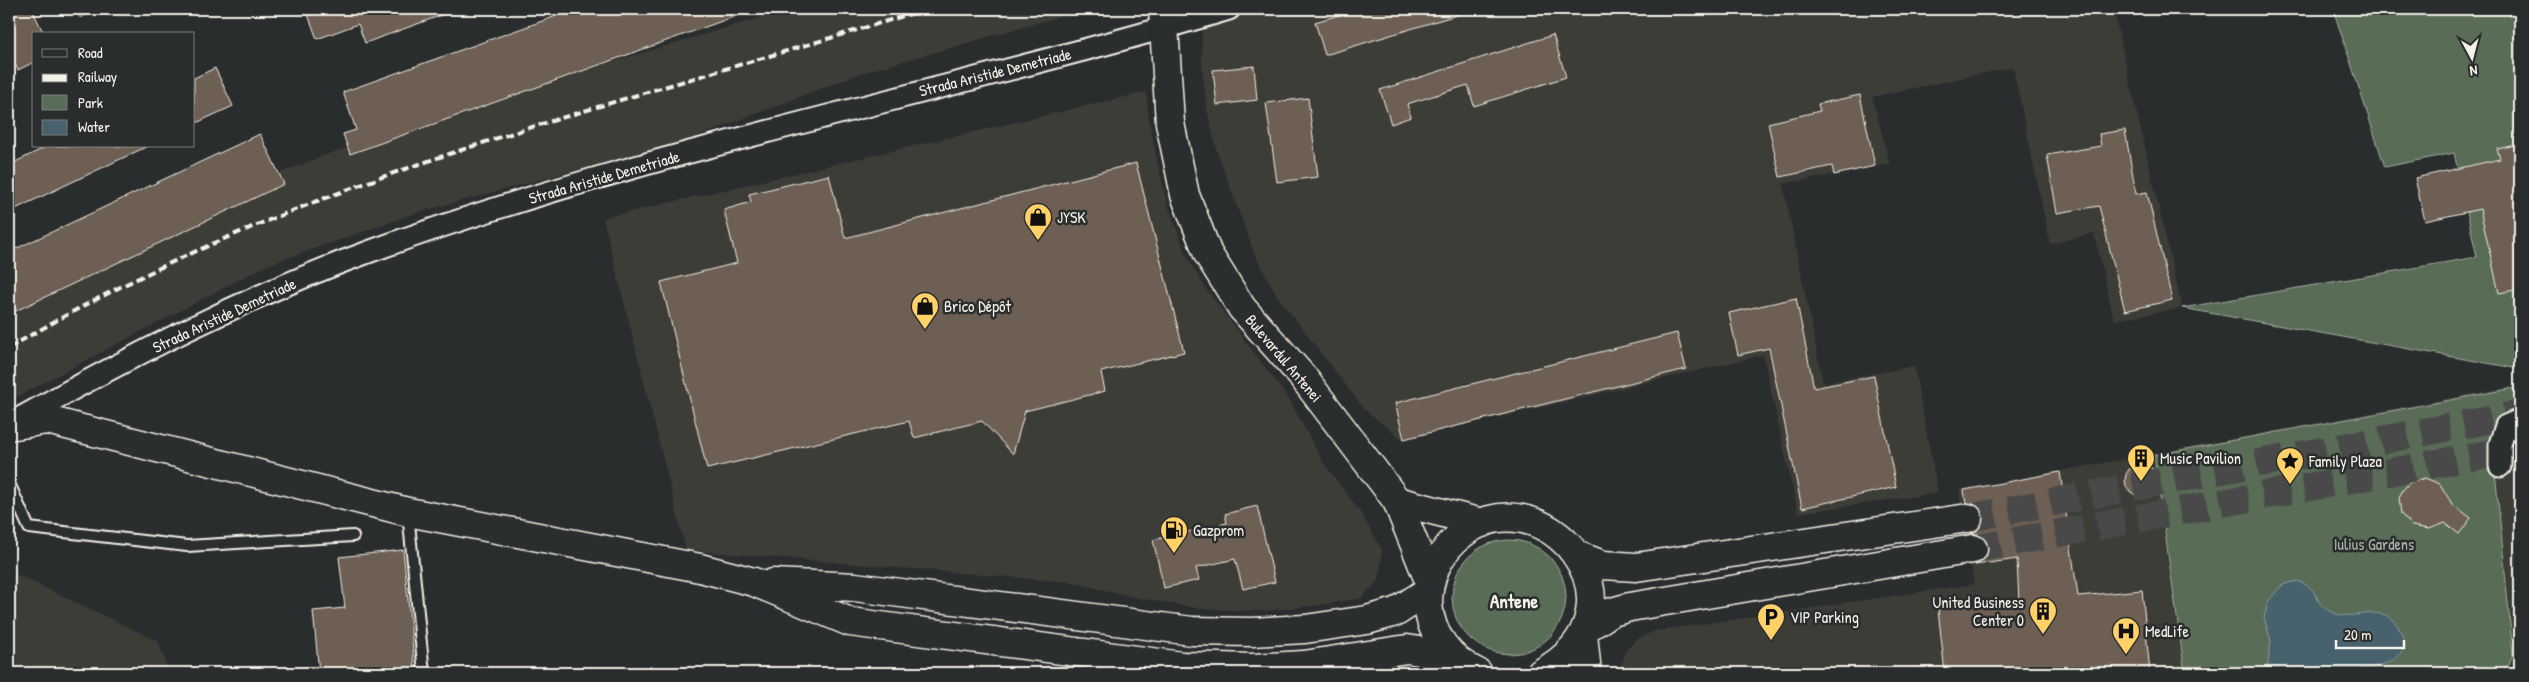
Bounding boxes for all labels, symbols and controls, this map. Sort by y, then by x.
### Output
legend [32,32,195,148]
north arrow [2446,32,2496,82]
text: Road [78,42,103,63]
street label: Strada Aristide Demetriade [917,42,1074,102]
text: N [2468,62,2479,81]
text: Railway [78,66,117,87]
text: Park [78,92,103,113]
text: Water [78,116,110,137]
street label: Strada Aristide Demetriade [526,145,683,209]
shop icon: JYSK [1023,202,1053,241]
place label: JYSK [1057,206,1086,228]
street label: Strada Aristide Demetriade [149,272,300,358]
shop icon: Brico Dépôt [910,291,940,330]
place label: Brico Dépôt [944,295,1011,317]
street label: Bulevardul Antenei [1241,309,1327,407]
building icon: Music Pavilion [2126,443,2156,482]
place icon: Family Plaza [2275,446,2305,485]
place label: Music Pavilion [2160,447,2241,469]
place label: Family Plaza [2308,450,2382,472]
fuel station icon: Gazprom [1159,515,1189,554]
place label: Gazprom [1193,519,1244,541]
park label: Iulius Gardens [2334,533,2414,555]
district label: Antene [1490,588,1538,614]
place label: United Business Center 0 [1932,591,2024,631]
building icon: United Business Center 0 [2028,596,2058,635]
parking icon: VIP Parking [1756,602,1786,641]
place label: VIP Parking [1790,606,1859,628]
hospital icon: MedLife [2111,616,2141,655]
scale bar [2336,617,2404,649]
place label: MedLife [2145,620,2189,642]
text: 20 m [2344,624,2371,645]

